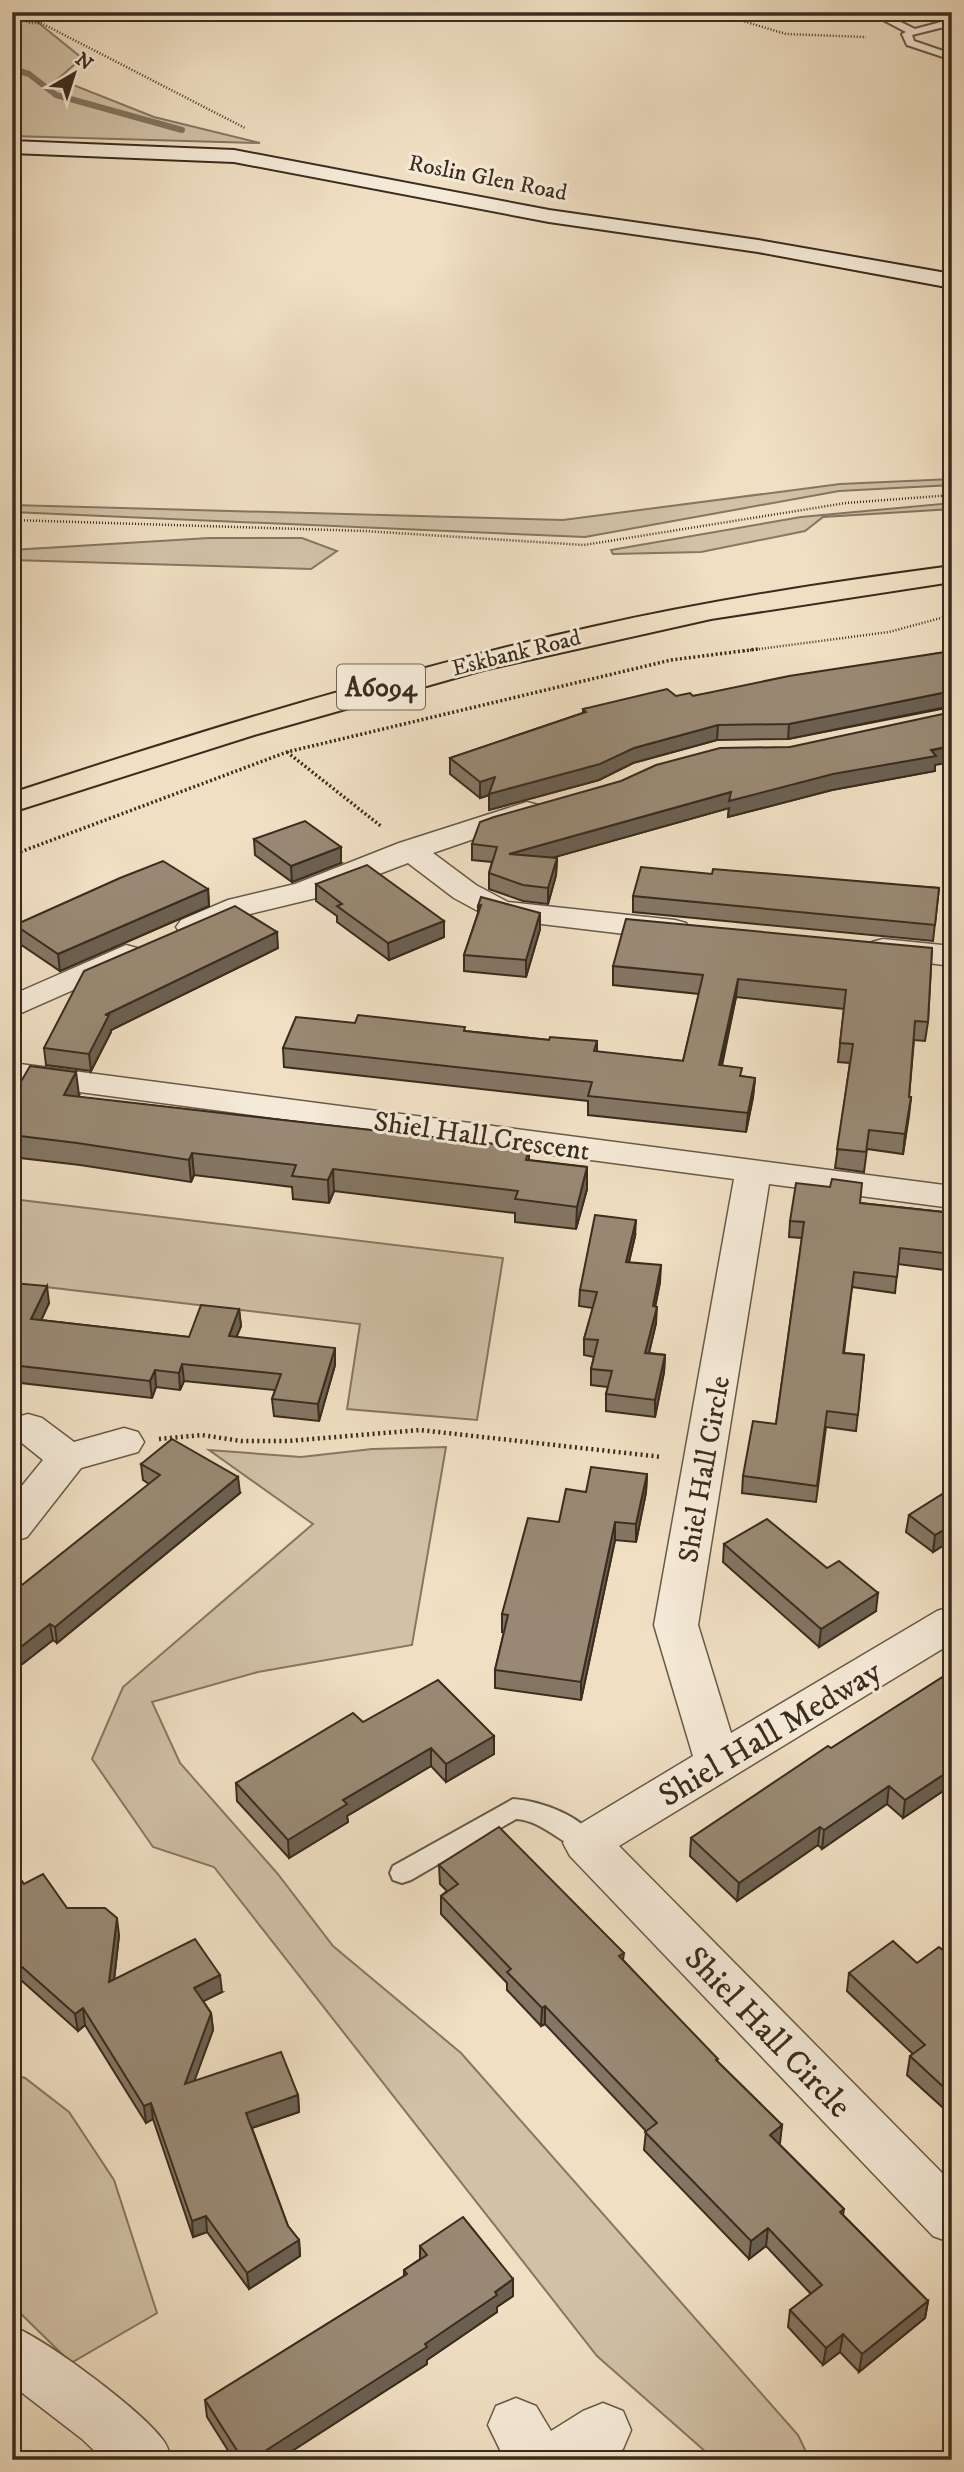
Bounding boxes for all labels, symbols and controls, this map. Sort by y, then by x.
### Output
north arrow [38,38,108,108]
text: N [70,48,97,76]
street label: Roslin Glen Road [406,149,570,208]
street label: Eskbank Road [449,623,584,683]
road number: A6094 [337,664,425,709]
street label: Shiel Hall Crescent [372,1104,592,1169]
street label: Shiel Hall Circle [671,1373,738,1565]
street label: Shiel Hall Medway [651,1651,889,1817]
street label: Shiel Hall Circle [675,1938,859,2127]

